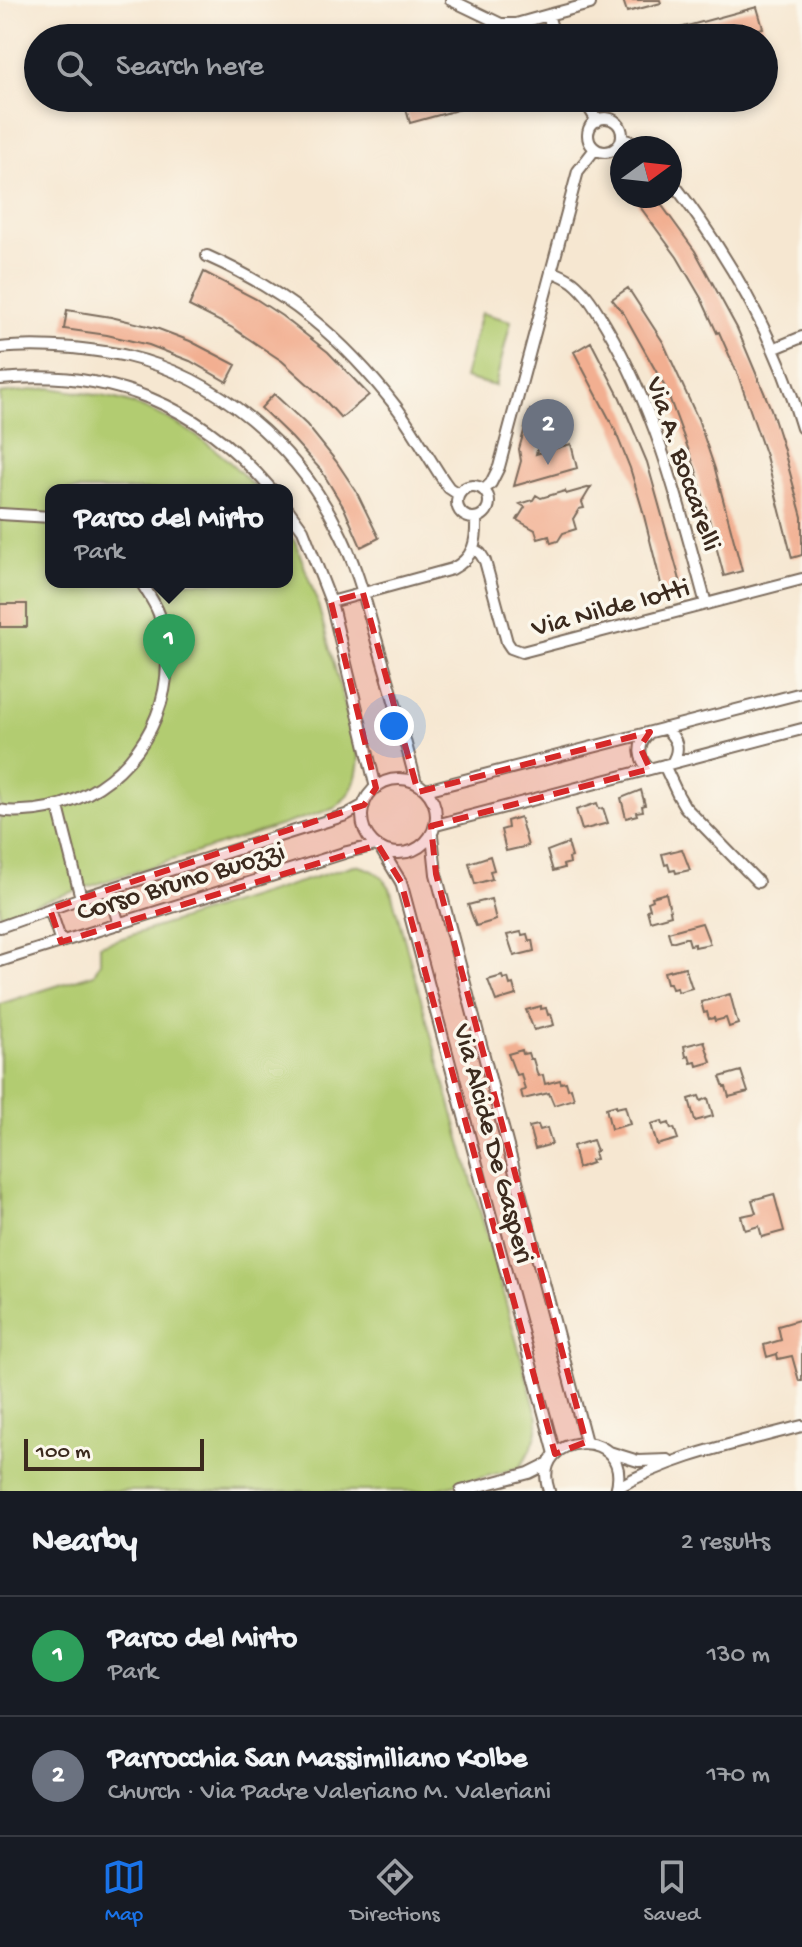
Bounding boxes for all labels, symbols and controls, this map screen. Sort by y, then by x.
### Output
search box [24,24,778,112]
icon: search [52,46,96,90]
text: Search here [116,51,264,86]
north arrow [610,136,682,208]
street label: Via A. Boccarelli [636,372,727,556]
pin: 2 [522,399,574,465]
popup [45,484,293,588]
text: Parco del Mirto [74,503,264,538]
text: Park [74,538,124,569]
street label: Via Nilde Iotti [528,572,694,647]
pin: 1 [143,614,195,680]
your location [374,706,414,746]
street label: Corso Bruno Buozzi [73,836,289,931]
street label: Via Alcide De Gasperi [444,1020,540,1268]
scale bar [24,1435,204,1471]
text: 100 m [36,1440,91,1466]
text: Nearby [32,1523,137,1563]
text: 2 results [681,1528,770,1559]
text: Parco del Mirto [108,1623,297,1658]
text: 1 [53,1641,63,1672]
text: 130 m [707,1641,770,1672]
text: Park [108,1658,158,1689]
text: Parrocchia San Massimiliano Kolbe [108,1743,527,1778]
text: 2 [52,1761,64,1792]
text: 170 m [707,1761,770,1792]
text: Church · Via Padre Valeriano M. Valeriani [108,1778,551,1809]
tab: Map [102,1855,146,1929]
tab: Directions [350,1855,440,1929]
tab: Saved [644,1855,700,1929]

